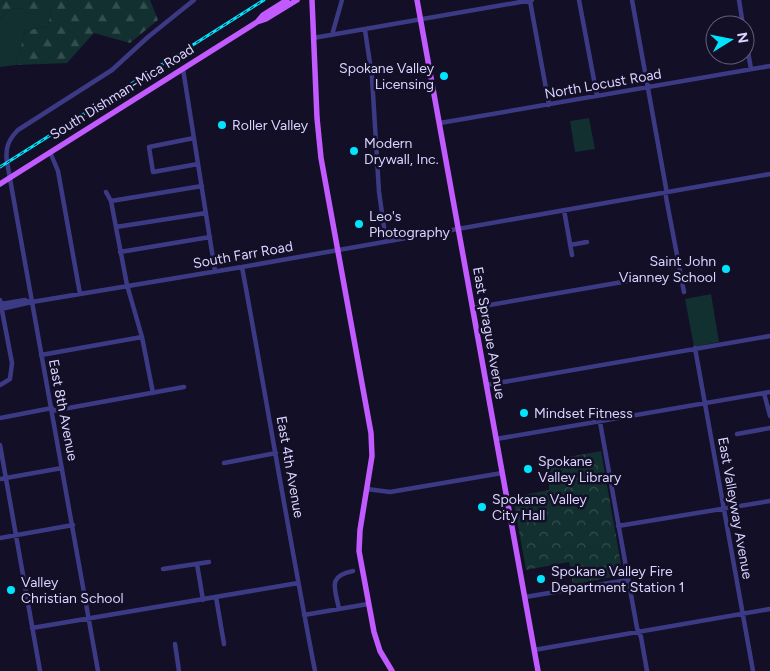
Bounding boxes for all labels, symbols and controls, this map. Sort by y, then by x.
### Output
north arrow [705,15,755,65]
text: N [733,31,752,45]
street label: South Dishman-Mica Road [47,41,197,143]
place label: Spokane Valley Licensing [339,60,435,93]
street label: North Locust Road [543,65,663,103]
marker: Spokane Valley Licensing [438,70,450,82]
place label: Roller Valley [232,117,309,134]
marker: Roller Valley [216,119,228,131]
place label: Modern Drywall, Inc. [364,135,439,168]
marker: Modern Drywall, Inc. [348,145,360,157]
place label: Leo's Photography [369,208,450,241]
marker: Leo's Photography [353,218,365,230]
street label: South Farr Road [192,238,294,272]
place label: Saint John Vianney School [619,253,716,286]
marker: Saint John Vianney School [720,263,732,275]
street label: East Sprague Avenue [469,266,509,401]
street label: East 8th Avenue [45,358,81,463]
place label: Mindset Fitness [534,405,633,422]
marker: Mindset Fitness [518,407,530,419]
street label: East 4th Avenue [273,415,307,520]
street label: East Valleyway Avenue [714,436,756,581]
place label: Spokane Valley Library [538,453,622,486]
marker: Spokane Valley Library [522,463,534,475]
place label: Spokane Valley City Hall [492,491,588,524]
marker: Spokane Valley City Hall [476,501,488,513]
place label: Spokane Valley Fire Department Station 1 [551,563,685,596]
marker: Spokane Valley Fire Department Station 1 [535,573,547,585]
place label: Valley Christian School [21,574,124,607]
marker: Valley Christian School [5,584,17,596]

